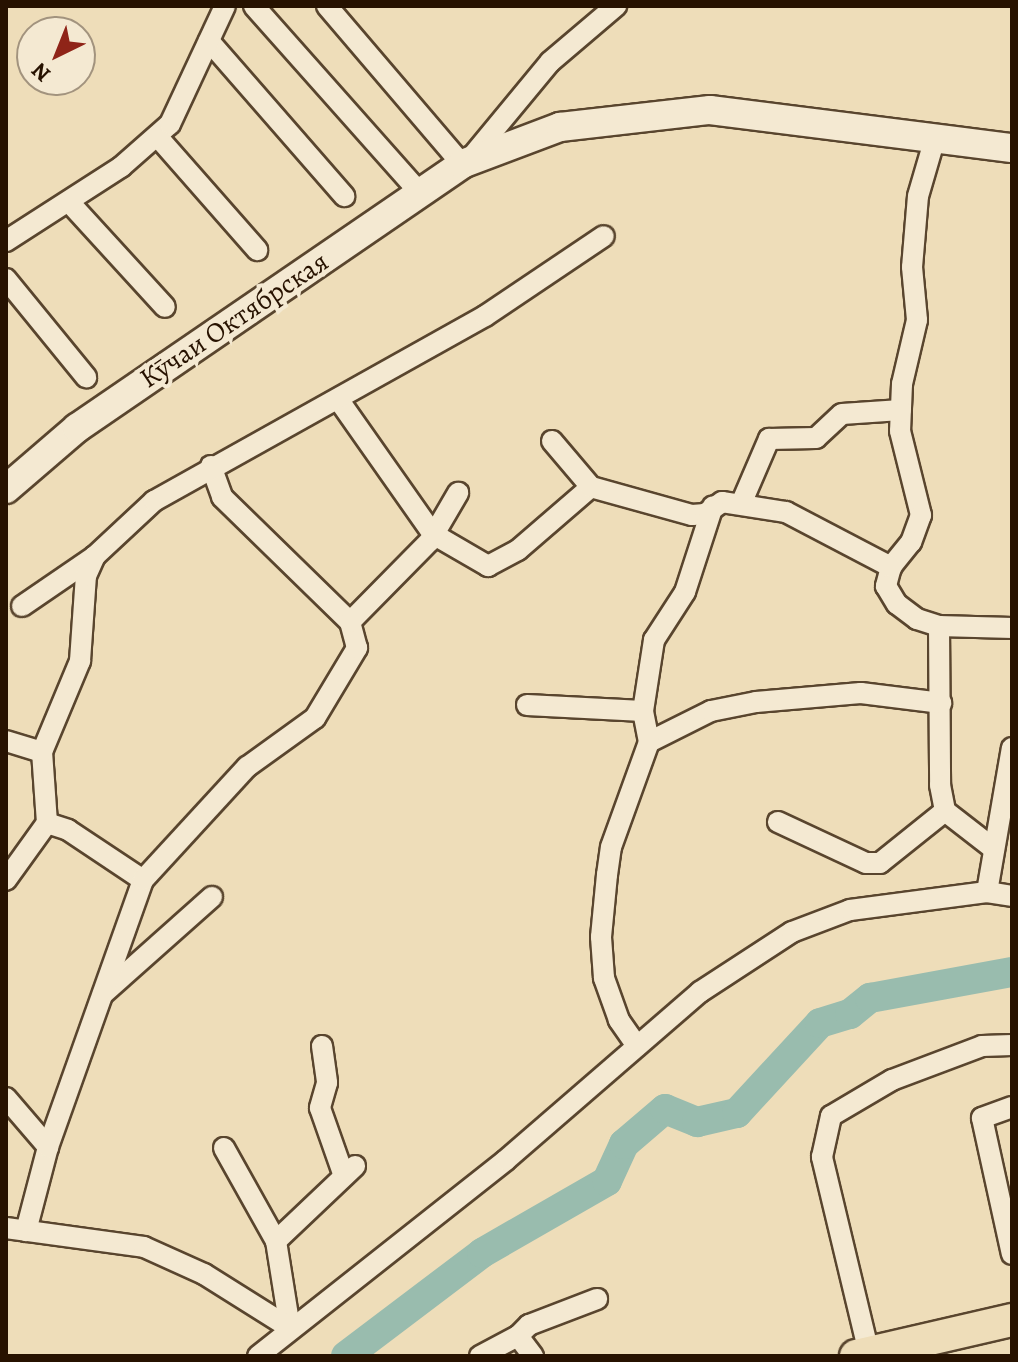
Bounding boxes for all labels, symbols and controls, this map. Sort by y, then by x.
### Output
north arrow [16,16,96,96]
text: N [25,56,57,89]
street label: Кӯчаи Октябрская [133,245,335,395]

